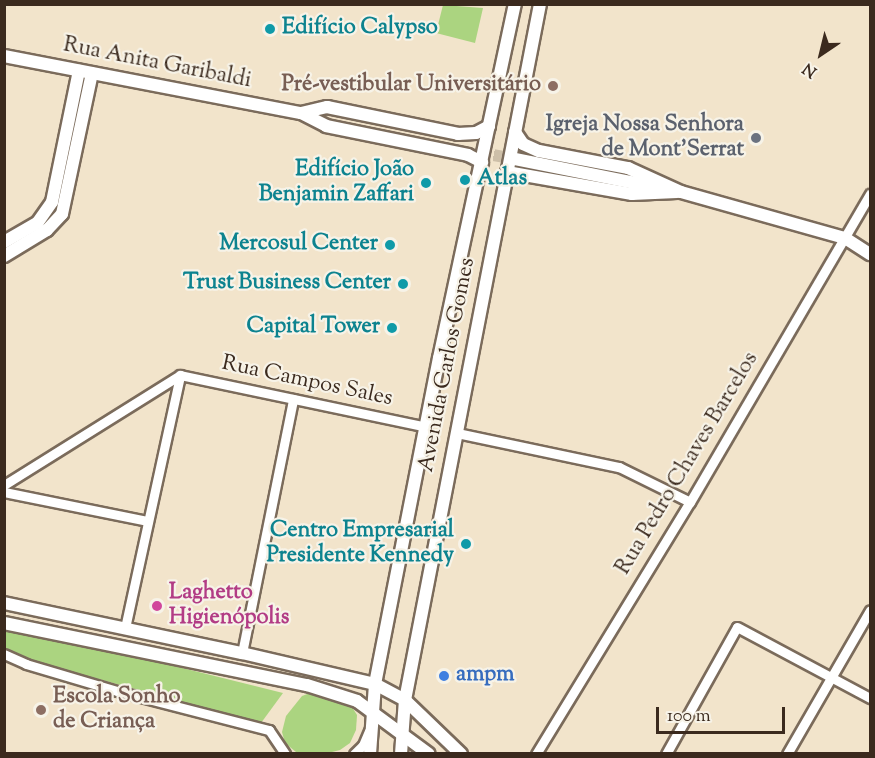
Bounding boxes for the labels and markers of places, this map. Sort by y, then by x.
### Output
place label: Edifício Calypso [282,16,438,42]
marker: Edifício Calypso [263,22,277,36]
place label: Pré-vestibular Universitário [282,73,541,99]
marker: Pré-vestibular Universitário [546,79,560,93]
place label: Igreja Nossa Senhora de Mont'Serrat [546,112,744,164]
marker: Igreja Nossa Senhora de Mont'Serrat [749,131,763,145]
place label: Edifício João Benjamin Zaffari [259,157,414,208]
place label: Atlas [477,167,527,193]
marker: Atlas [458,173,472,187]
marker: Edifício João Benjamin Zaffari [419,176,433,190]
place label: Mercosul Center [219,232,378,258]
marker: Mercosul Center [383,238,397,252]
place label: Trust Business Center [183,271,391,297]
marker: Trust Business Center [396,277,410,291]
place label: Capital Tower [247,315,380,341]
marker: Capital Tower [385,321,399,335]
place label: Centro Empresarial Presidente Kennedy [266,518,454,570]
marker: Centro Empresarial Presidente Kennedy [459,537,473,551]
place label: Laghetto Higienópolis [169,580,289,632]
marker: Laghetto Higienópolis [150,599,164,613]
place label: ampm [456,663,515,689]
marker: ampm [437,669,451,683]
place label: Escola Sonho de Criança [53,684,181,736]
marker: Escola Sonho de Criança [34,703,48,717]

